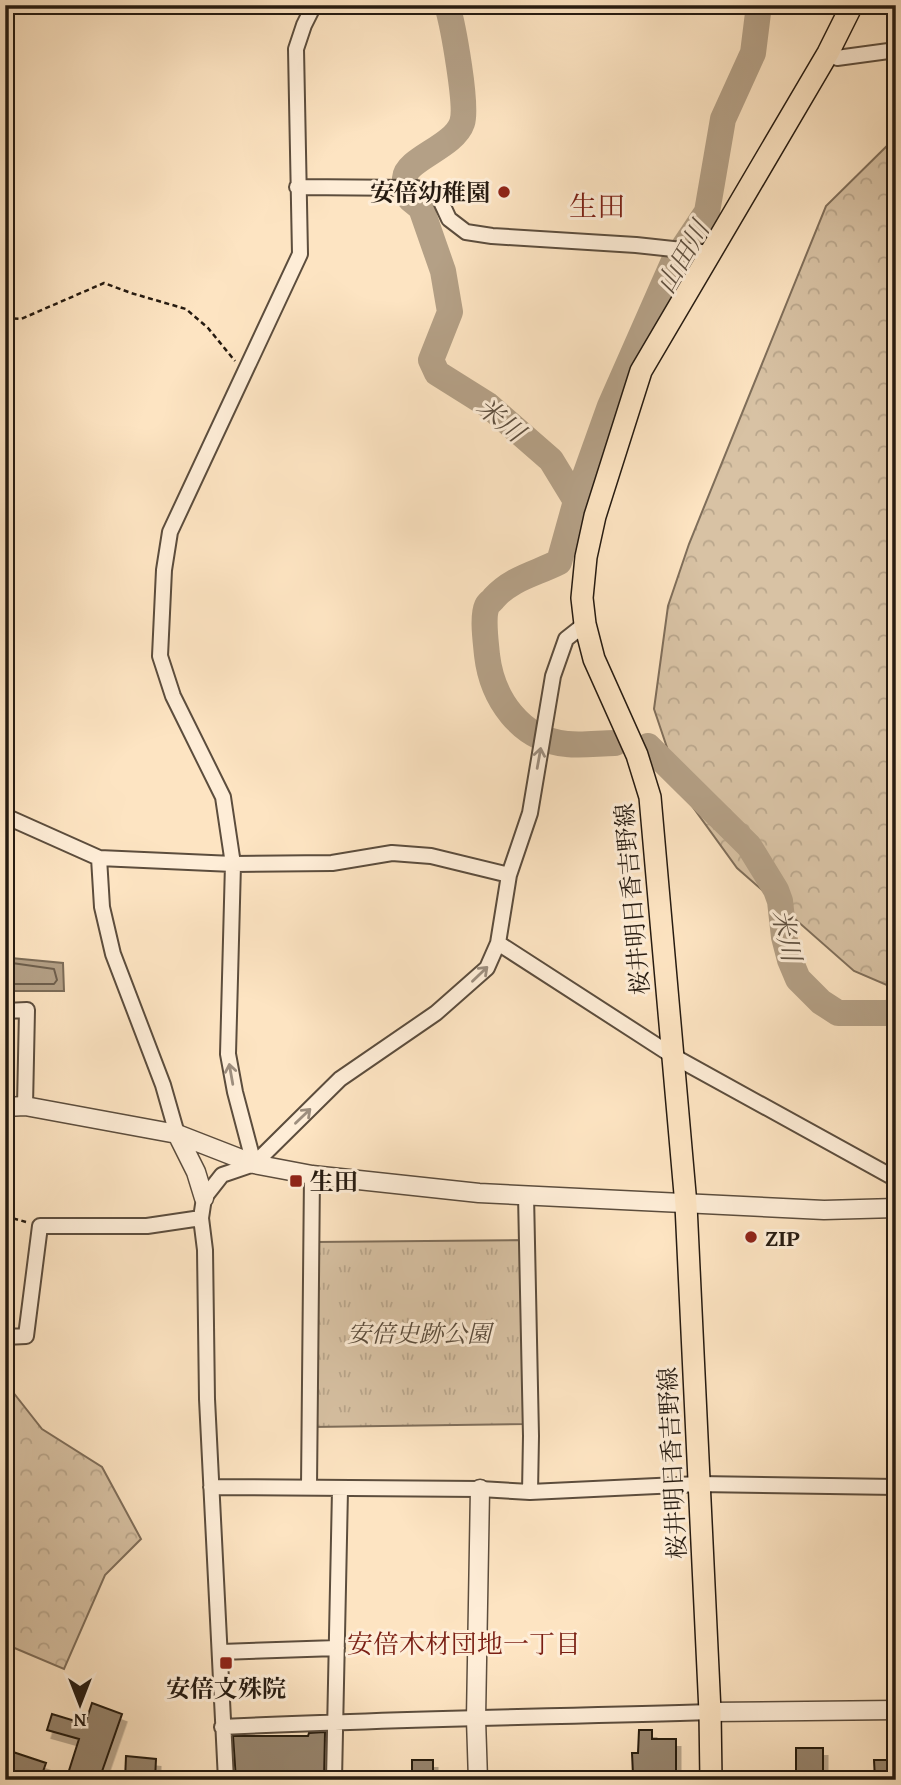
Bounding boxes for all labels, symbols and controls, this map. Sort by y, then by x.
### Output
place label: 安倍幼稚園 [370,175,490,210]
marker: 安倍幼稚園 [496,184,512,200]
district label: 生田 [569,185,625,226]
water label: 山田川 [646,211,720,301]
water label: 米川 [469,387,536,452]
one-way arrow [533,747,546,769]
street label: 桜井明日香吉野線 [606,802,658,996]
water label: 米川 [762,905,813,968]
one-way arrow [471,966,488,983]
one-way arrow [224,1063,238,1086]
one-way arrow [294,1107,311,1124]
place label: 生田 [310,1164,358,1199]
marker: 生田 [288,1173,304,1189]
place label: ZIP [765,1220,800,1255]
marker: ZIP [743,1229,759,1245]
park label: 安倍史跡公園 [347,1316,495,1351]
street label: 桜井明日香吉野線 [649,1366,695,1560]
district label: 安倍木材団地一丁目 [347,1624,581,1663]
marker: 安倍文殊院 [218,1655,234,1671]
north arrow [46,1670,116,1740]
place label: 安倍文殊院 [166,1671,286,1706]
text: N [73,1707,86,1735]

